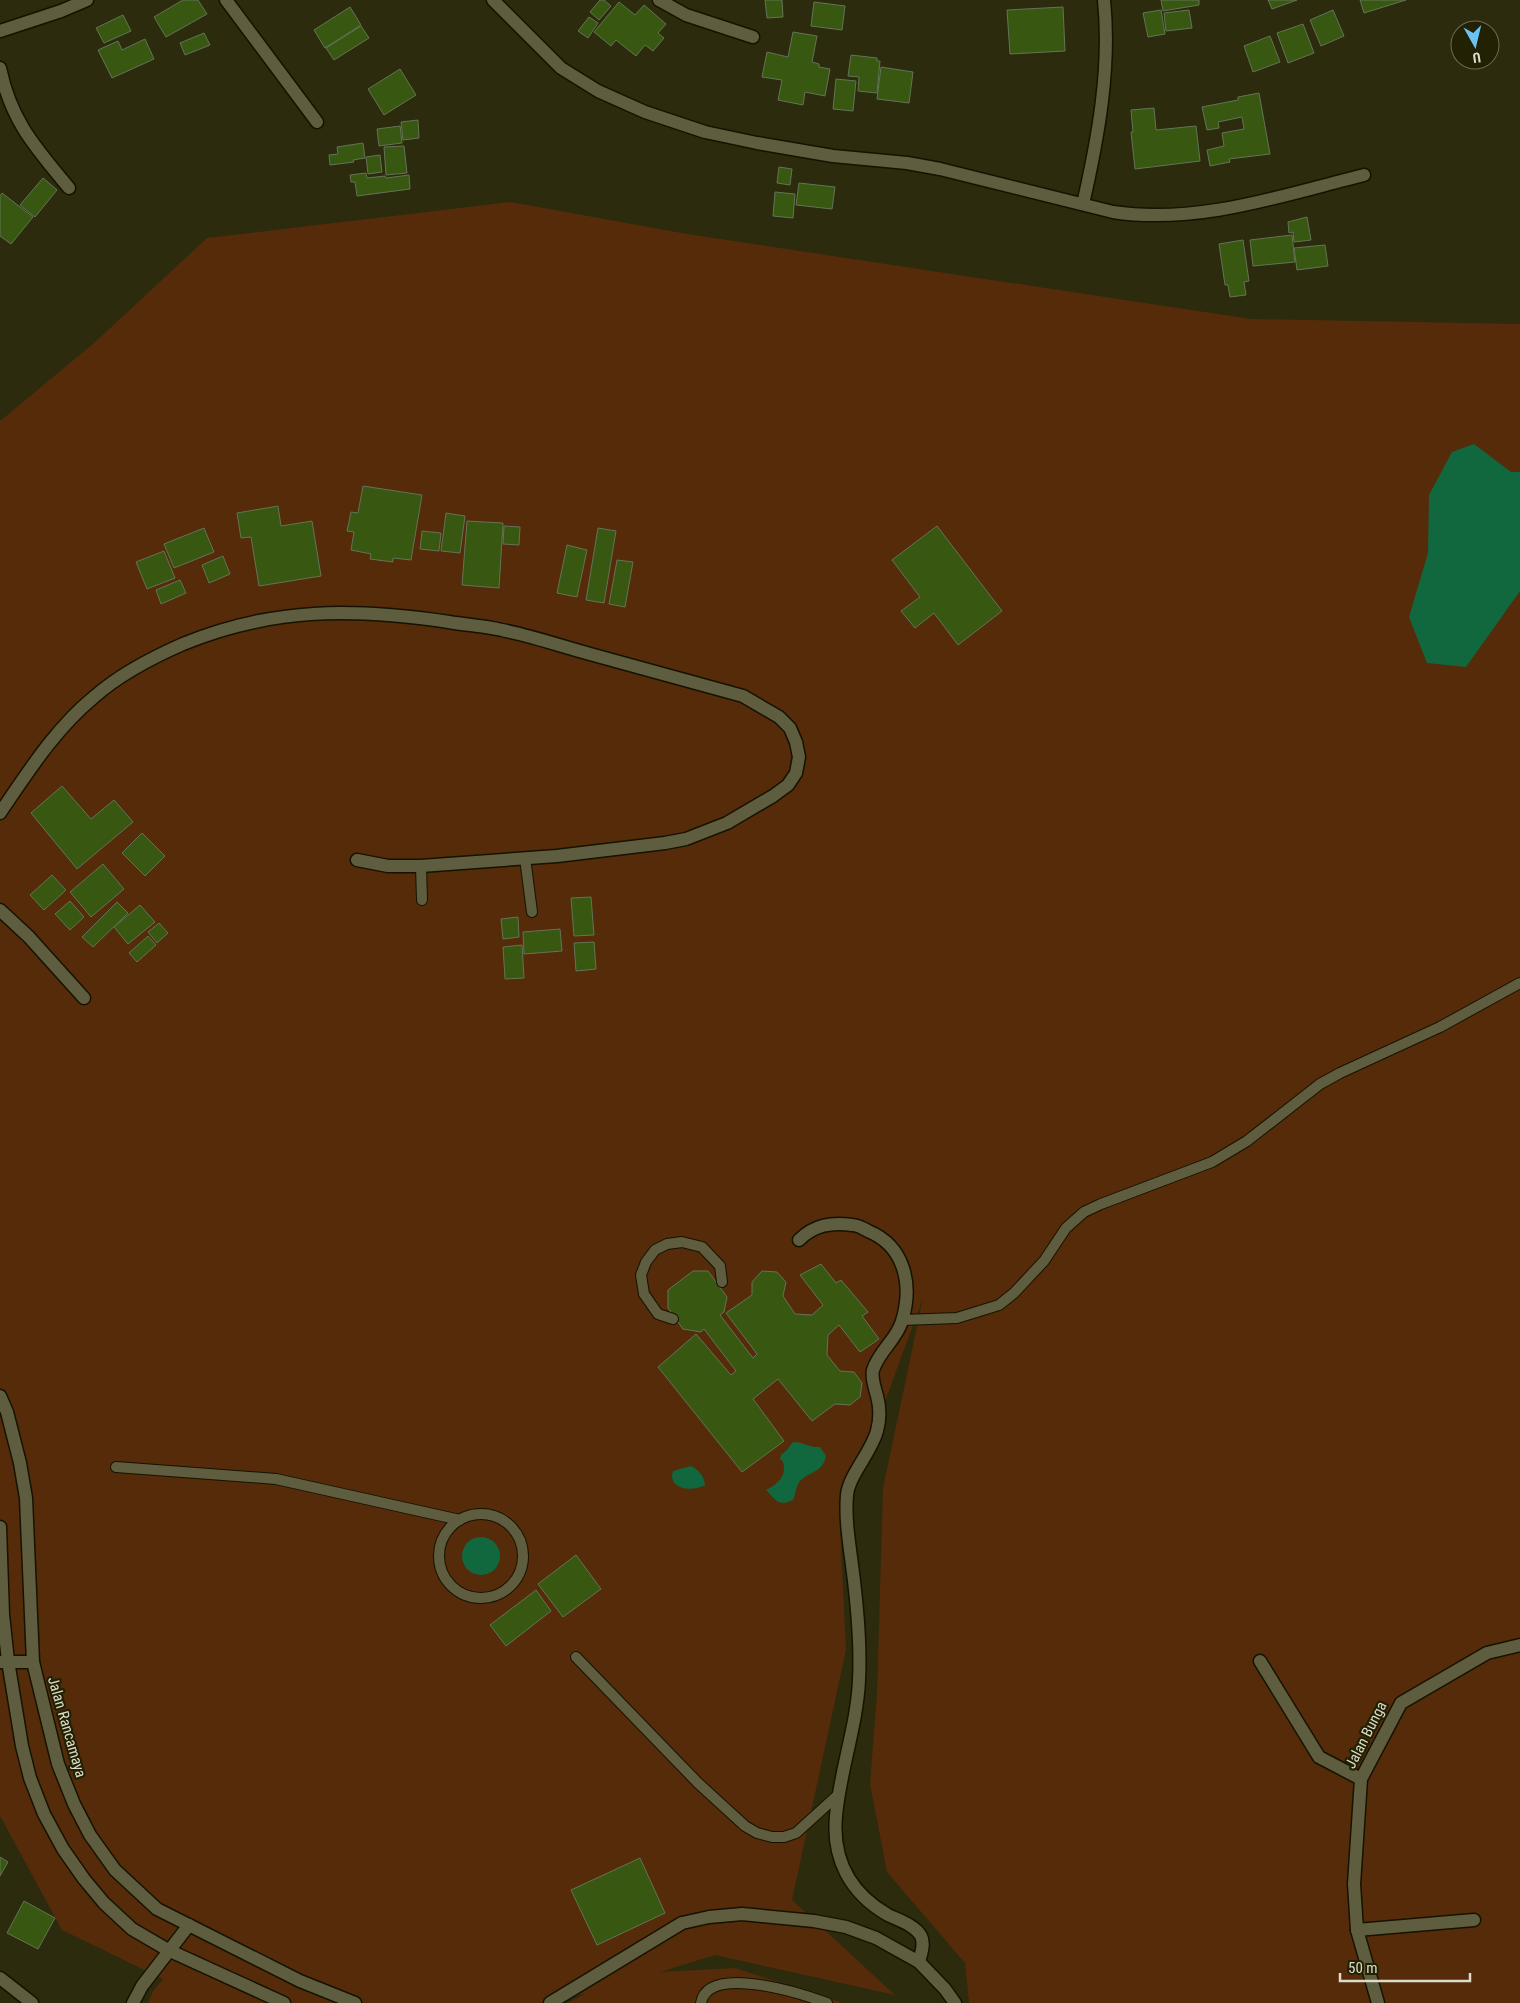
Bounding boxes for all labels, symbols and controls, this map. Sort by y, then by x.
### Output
north arrow [1450,20,1500,70]
text: U [1472,49,1482,66]
street label: Jalan Rancamaya [44,1675,90,1779]
street label: Jalan Bunga [1341,1698,1391,1772]
scale bar [1340,1950,1470,1982]
text: 50 m [1348,1959,1378,1977]

